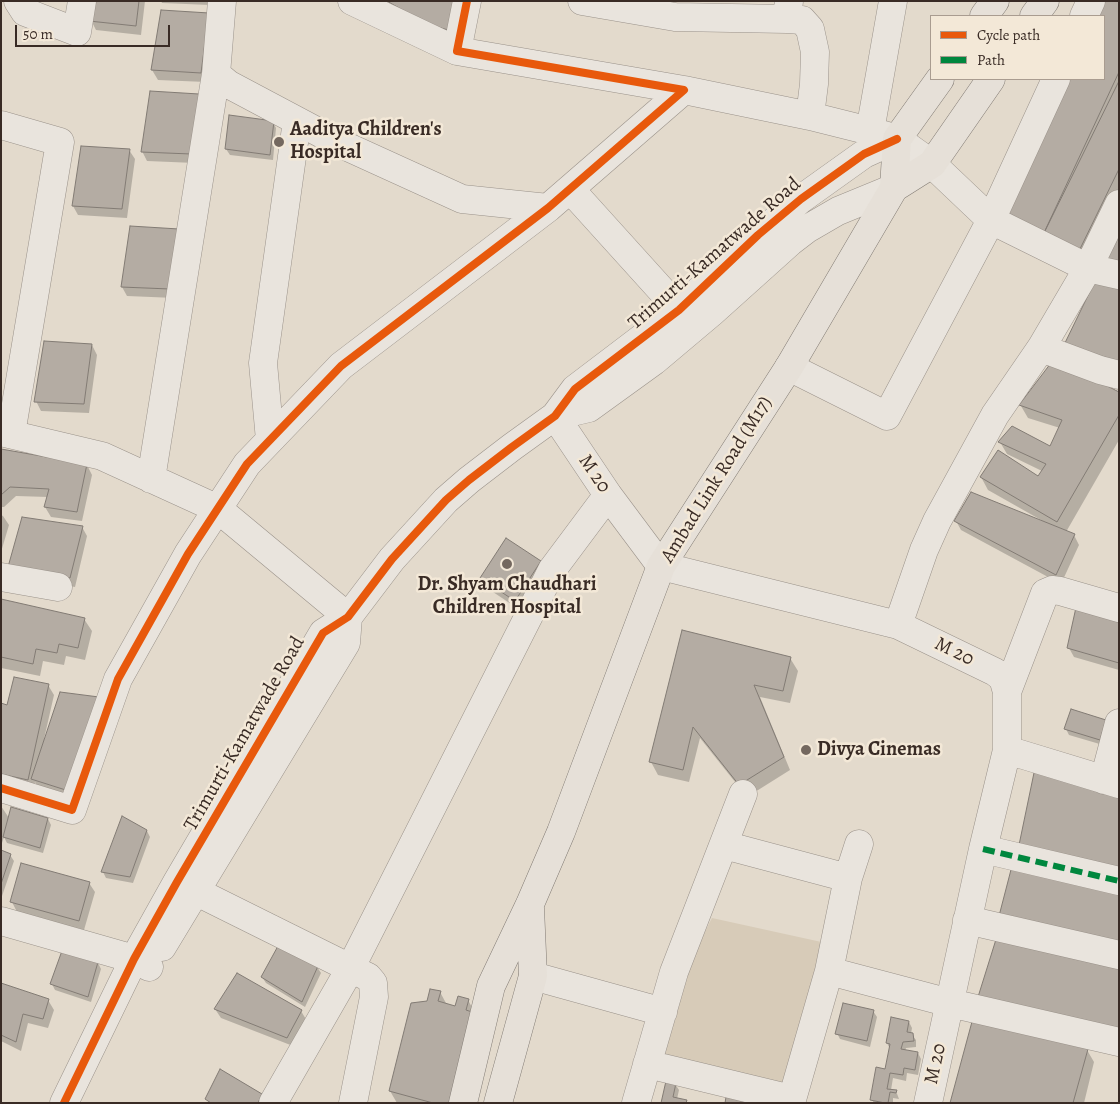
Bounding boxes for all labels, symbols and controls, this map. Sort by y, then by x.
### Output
scale bar [18,15,172,47]
legend [930,15,1105,80]
text: 50 m [23,24,53,44]
text: Cycle path [977,25,1040,45]
text: Path [977,50,1005,70]
place label: Aaditya Children's Hospital [290,118,442,165]
marker: Aaditya Children's Hospital [272,135,286,149]
street label: Trimurti-Kamatwade Road [624,173,806,335]
street label: Ambad Link Road (M17) [656,392,778,568]
street label: M 20 [573,450,615,498]
marker: Dr. Shyam Chaudhari Children Hospital [500,557,514,571]
place label: Dr. Shyam Chaudhari Children Hospital [418,573,596,620]
street label: Trimurti-Kamatwade Road [179,632,311,836]
street label: M 20 [930,632,978,672]
place label: Divya Cinemas [817,738,941,762]
marker: Divya Cinemas [799,743,813,757]
street label: M 20 [920,1041,952,1087]

